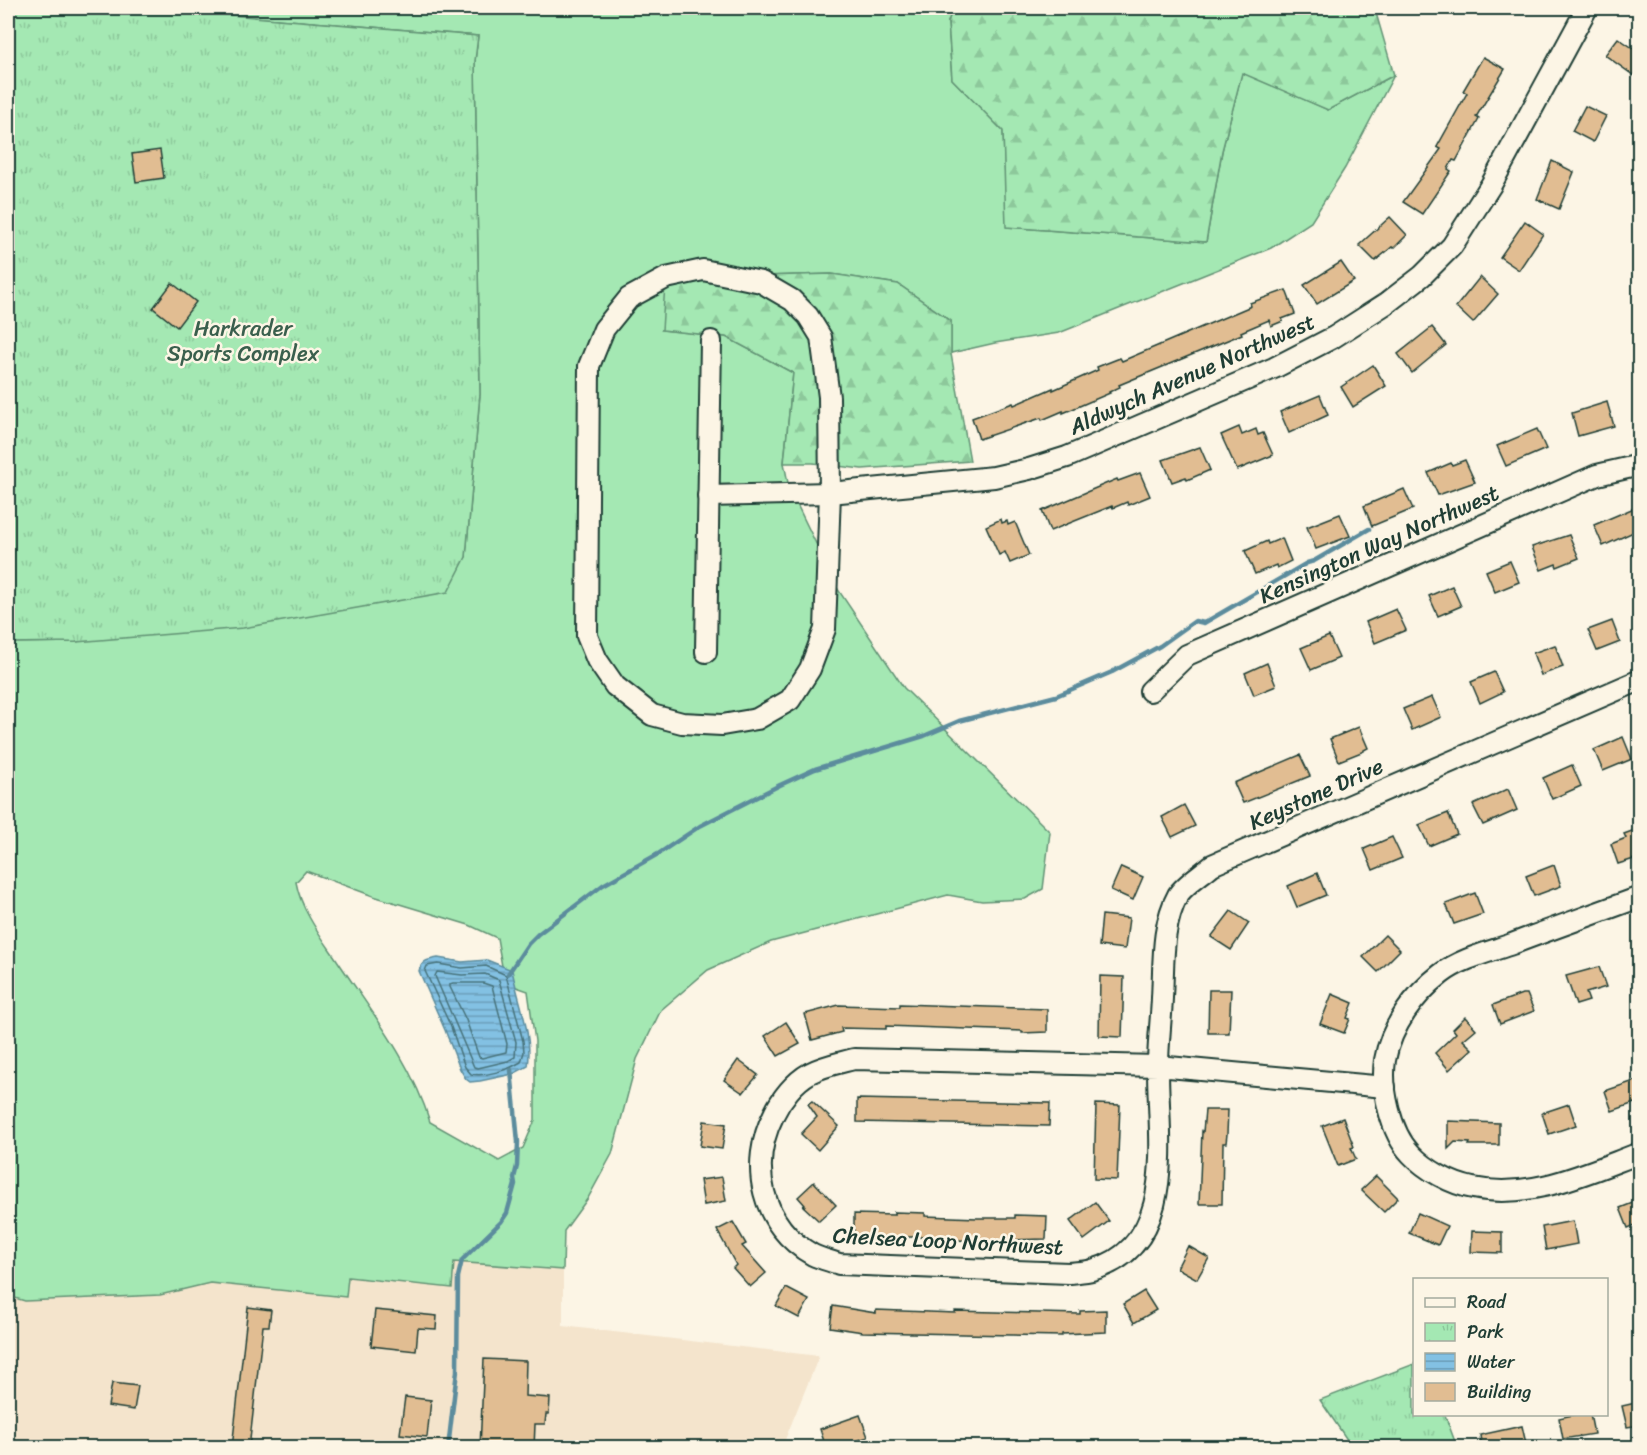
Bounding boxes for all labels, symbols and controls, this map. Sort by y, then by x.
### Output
street label: Aldwych Avenue Northwest [1062,302,1322,446]
park label: Harkrader Sports Complex [167,309,320,373]
street label: Kensington Way Northwest [1252,473,1506,615]
street label: Keystone Drive [1242,747,1390,841]
street label: Chelsea Loop Northwest [832,1215,1065,1267]
legend [1413,1278,1608,1416]
text: Road [1467,1286,1507,1318]
text: Park [1467,1316,1504,1348]
text: Water [1467,1346,1516,1378]
text: Building [1467,1376,1531,1408]

